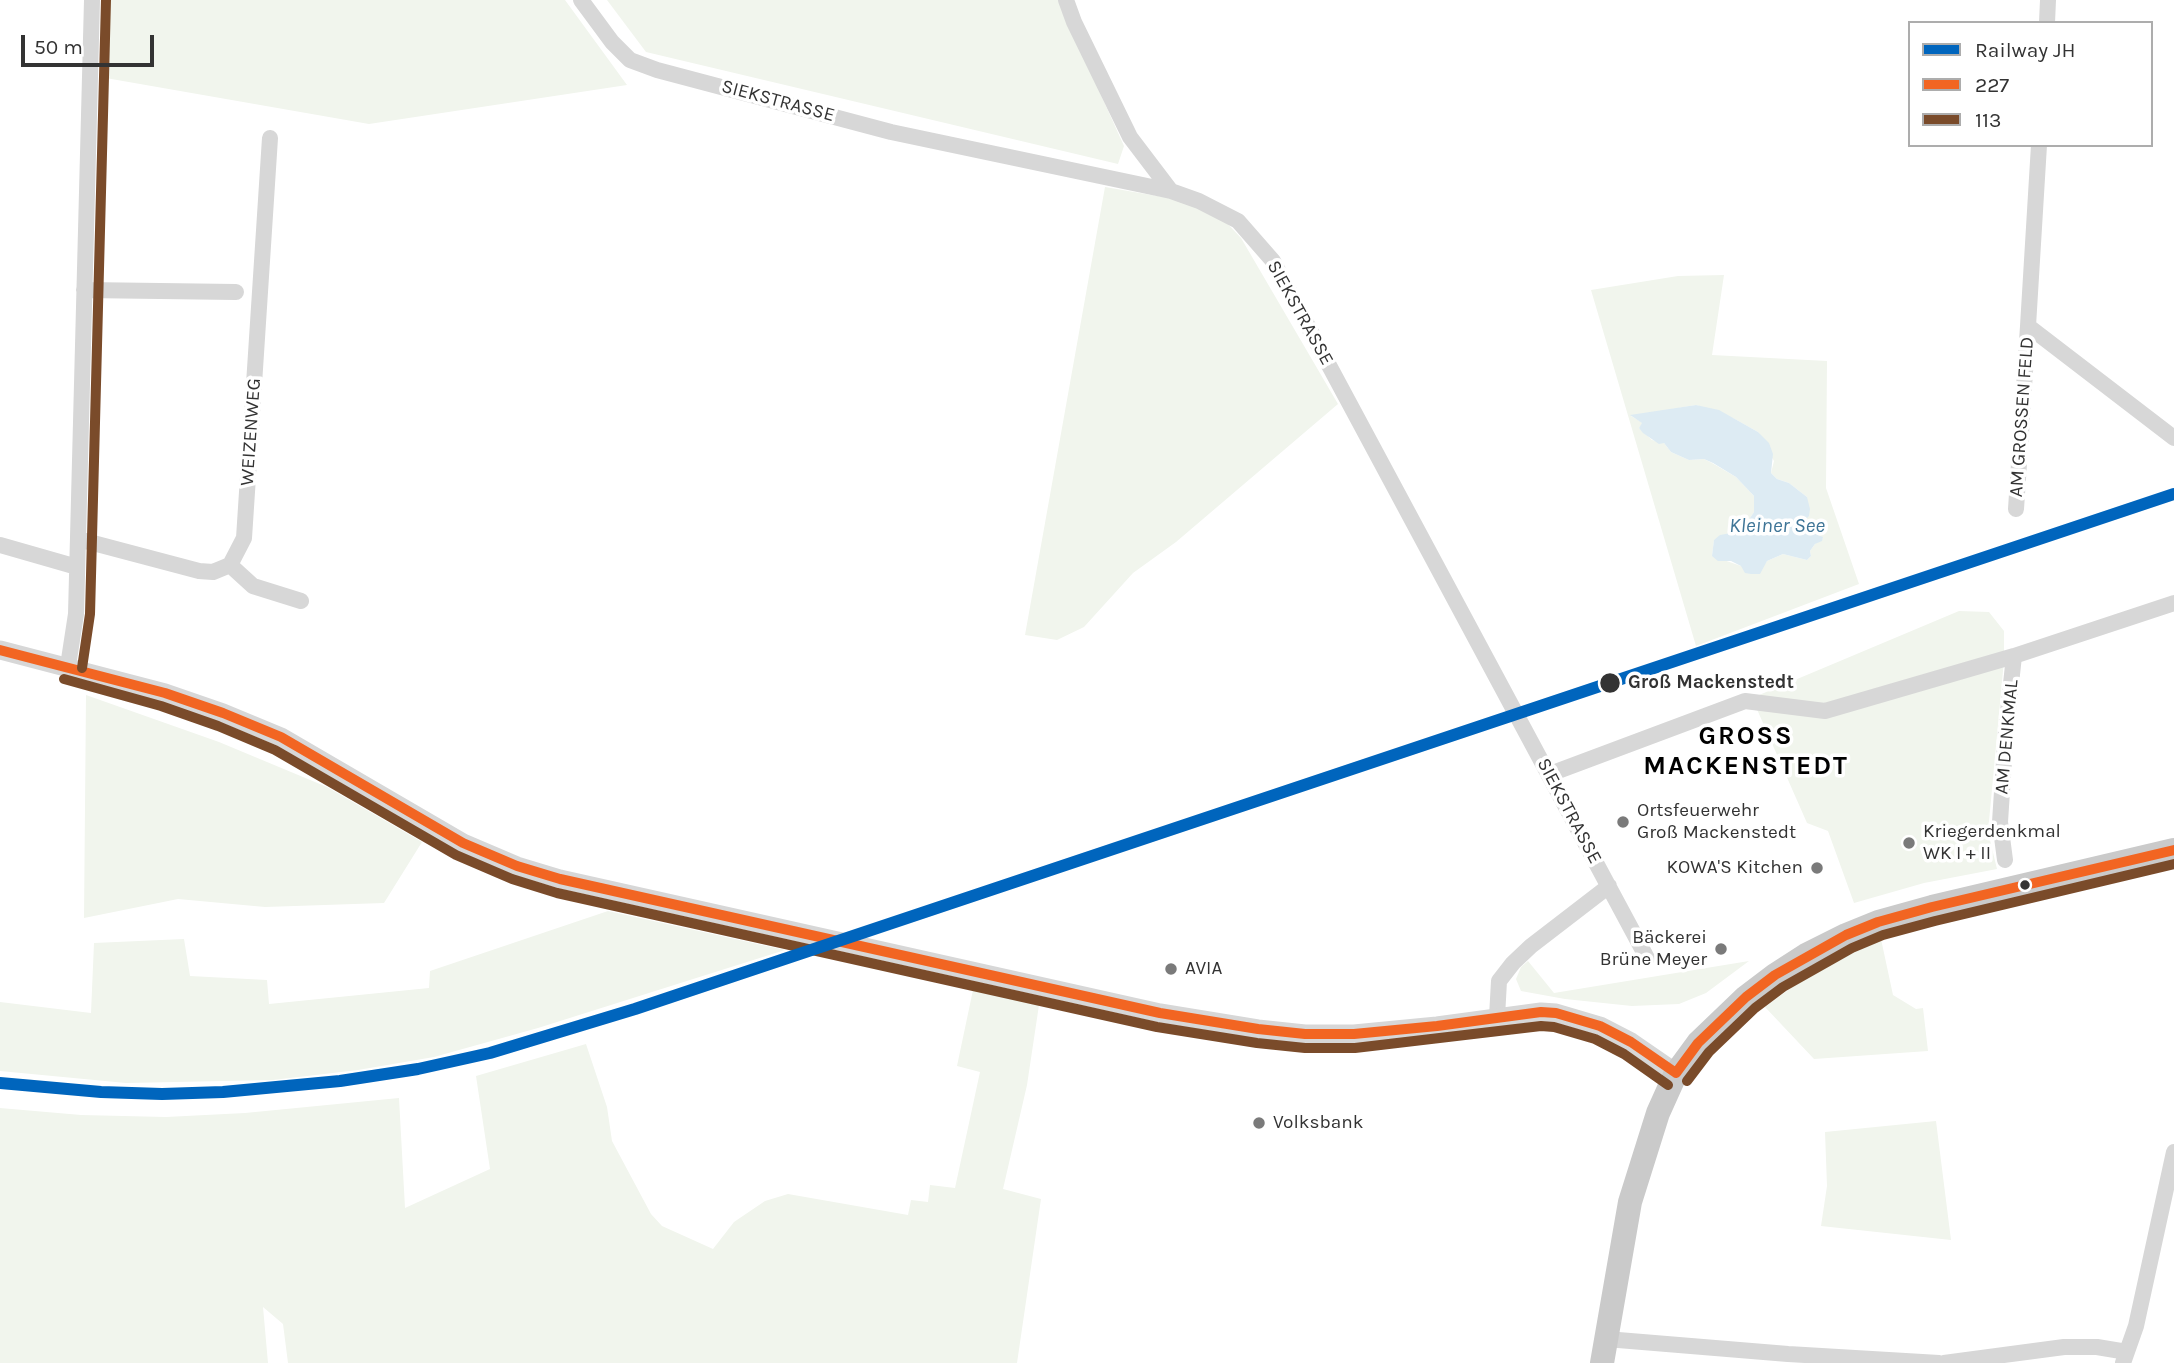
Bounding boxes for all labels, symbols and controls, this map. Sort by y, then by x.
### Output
scale bar [24,21,158,65]
legend [1908,21,2153,147]
text: 50 m [34,35,83,59]
text: Railway JH [1975,38,2076,62]
text: 227 [1975,73,2009,97]
street label: SIEKSTRASSE [719,75,837,127]
text: 113 [1975,108,2001,132]
street label: SIEKSTRASSE [1262,257,1338,369]
street label: AM GROSSEN FELD [2005,336,2039,498]
street label: WEIZENWEG [236,377,266,487]
water label: Kleiner See [1729,513,1825,539]
marker: Groß Mackenstedt [1598,671,1622,695]
place label: Groß Mackenstedt [1628,672,1794,694]
street label: AM DENKMAL [1991,679,2023,795]
district label: GROSS MACKENSTEDT [1645,721,1847,782]
street label: SIEKSTRASSE [1532,754,1606,868]
place label: Ortsfeuerwehr Groß Mackenstedt [1637,800,1796,844]
marker: Ortsfeuerwehr Groß Mackenstedt [1615,814,1631,830]
place label: Kriegerdenkmal WK I + II [1923,821,2061,865]
marker: Kriegerdenkmal WK I + II [1901,835,1917,851]
place label: KOWA'S Kitchen [1666,857,1803,879]
marker: KOWA'S Kitchen [1809,860,1825,876]
unlabelled marker [2018,878,2032,892]
place label: Bäckerei Brüne Meyer [1600,927,1707,971]
marker: Bäckerei Brüne Meyer [1713,941,1729,957]
place label: AVIA [1185,958,1222,980]
marker: AVIA [1163,961,1179,977]
place label: Volksbank [1273,1112,1363,1134]
marker: Volksbank [1251,1115,1267,1131]

